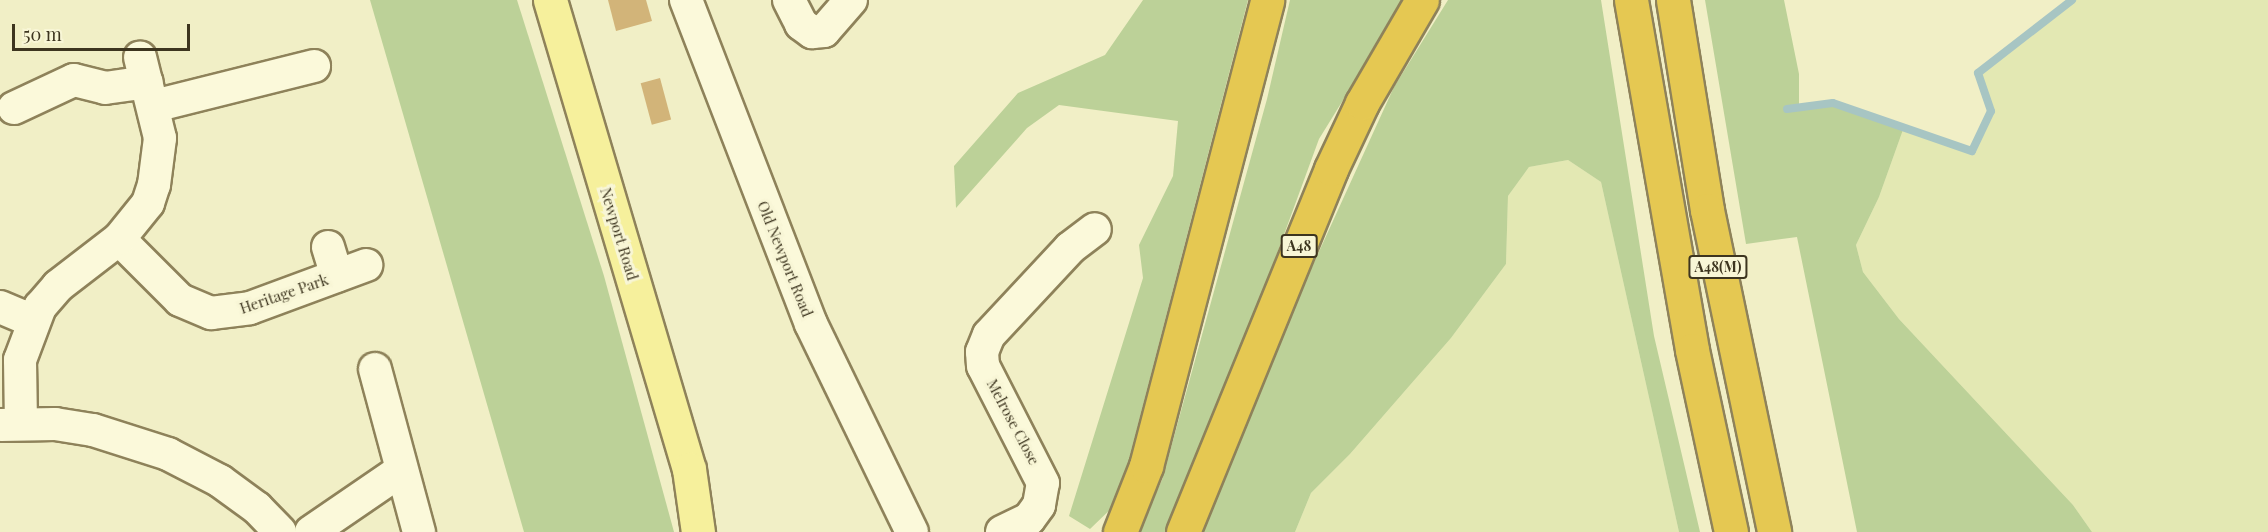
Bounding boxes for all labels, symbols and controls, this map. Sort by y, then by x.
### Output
scale bar [15,12,194,50]
text: 50 m [23,22,62,46]
street label: Newport Road [596,185,642,283]
street label: Old Newport Road [753,198,817,320]
road number: A48 [1280,235,1318,257]
road number: A48(M) [1688,256,1748,278]
street label: Heritage Park [237,270,331,318]
street label: Melrose Close [983,376,1043,468]

